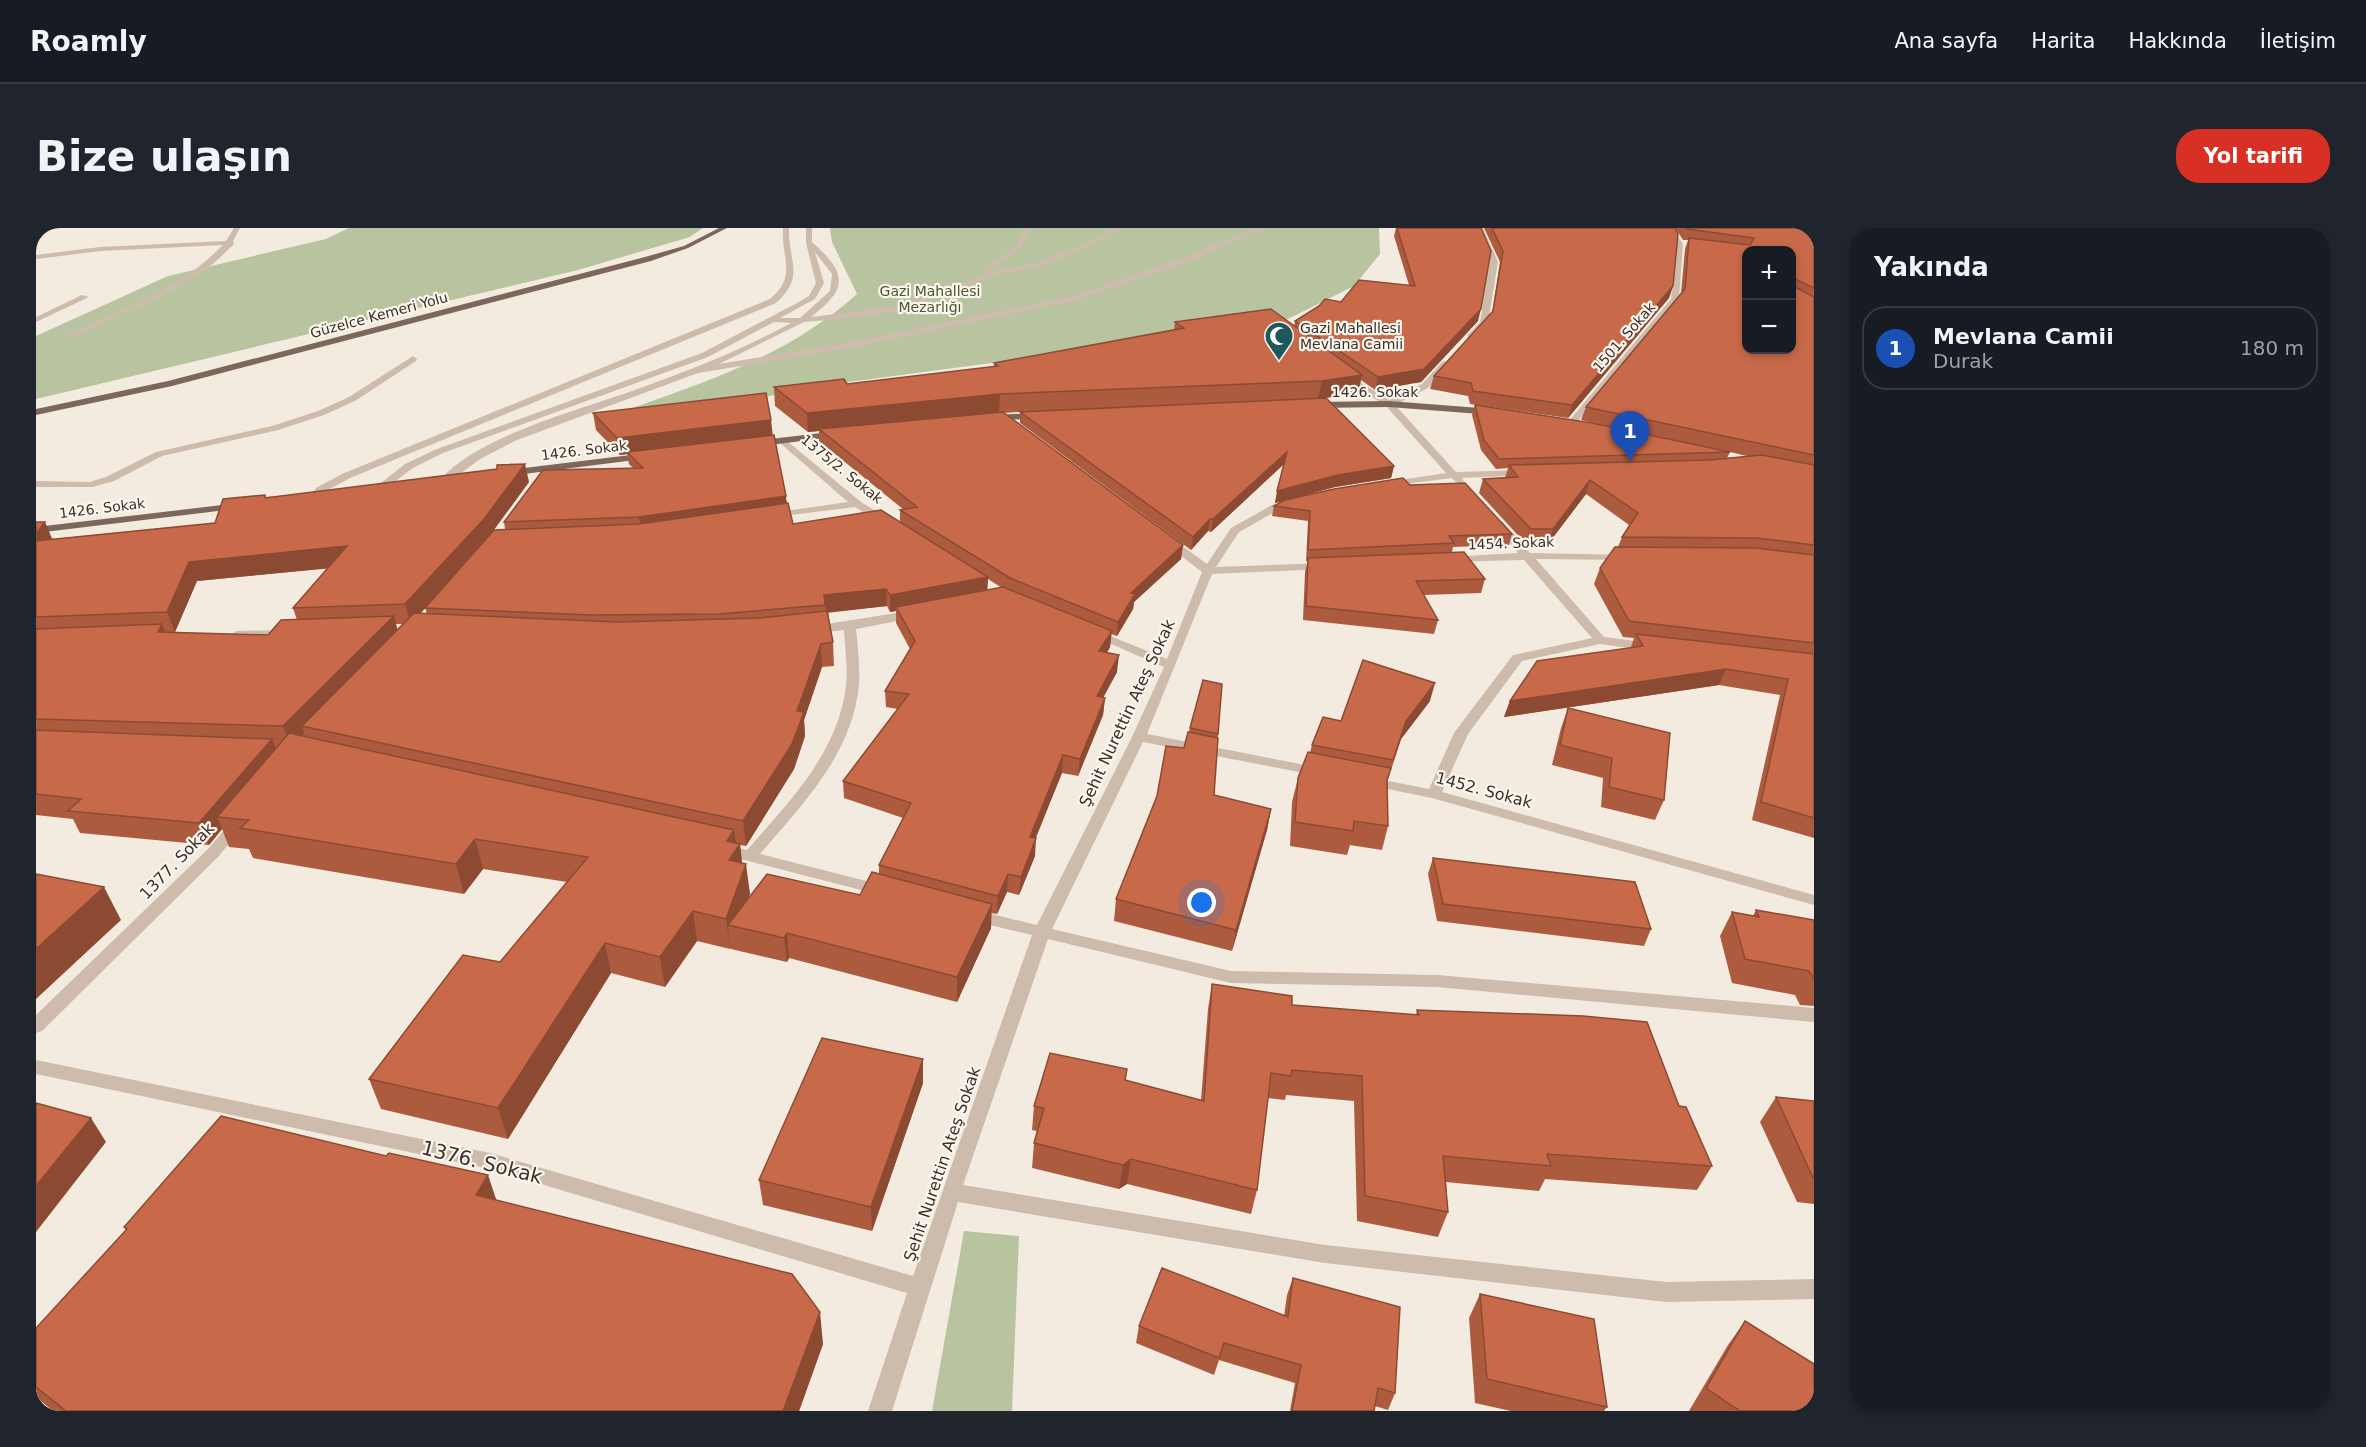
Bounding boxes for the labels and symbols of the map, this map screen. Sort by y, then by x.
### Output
park label: Gazi Mahallesi Mezarlığı [880,283,980,315]
street label: Güzelce Kemeri Yolu [308,289,450,341]
street label: 1501. Sokak [1590,298,1659,375]
mosque icon: Gazi Mahallesi Mevlana Camii [1263,320,1295,362]
place label: Gazi Mahallesi Mevlana Camii [1300,320,1403,352]
street label: 1426. Sokak [1332,384,1419,400]
pin: 1 [1610,412,1650,461]
street label: 1375/2. Sokak [798,431,887,507]
street label: 1426. Sokak [540,437,629,463]
street label: 1426. Sokak [58,495,147,521]
street label: 1454. Sokak [1467,533,1555,553]
street label: Şehit Nurettin Ateş Sokak [1075,616,1179,810]
street label: 1452. Sokak [1434,768,1535,812]
street label: 1377. Sokak [136,818,219,903]
your location [1187,888,1216,917]
street label: Şehit Nurettin Ateş Sokak [900,1064,985,1264]
street label: 1376. Sokak [419,1135,545,1189]

